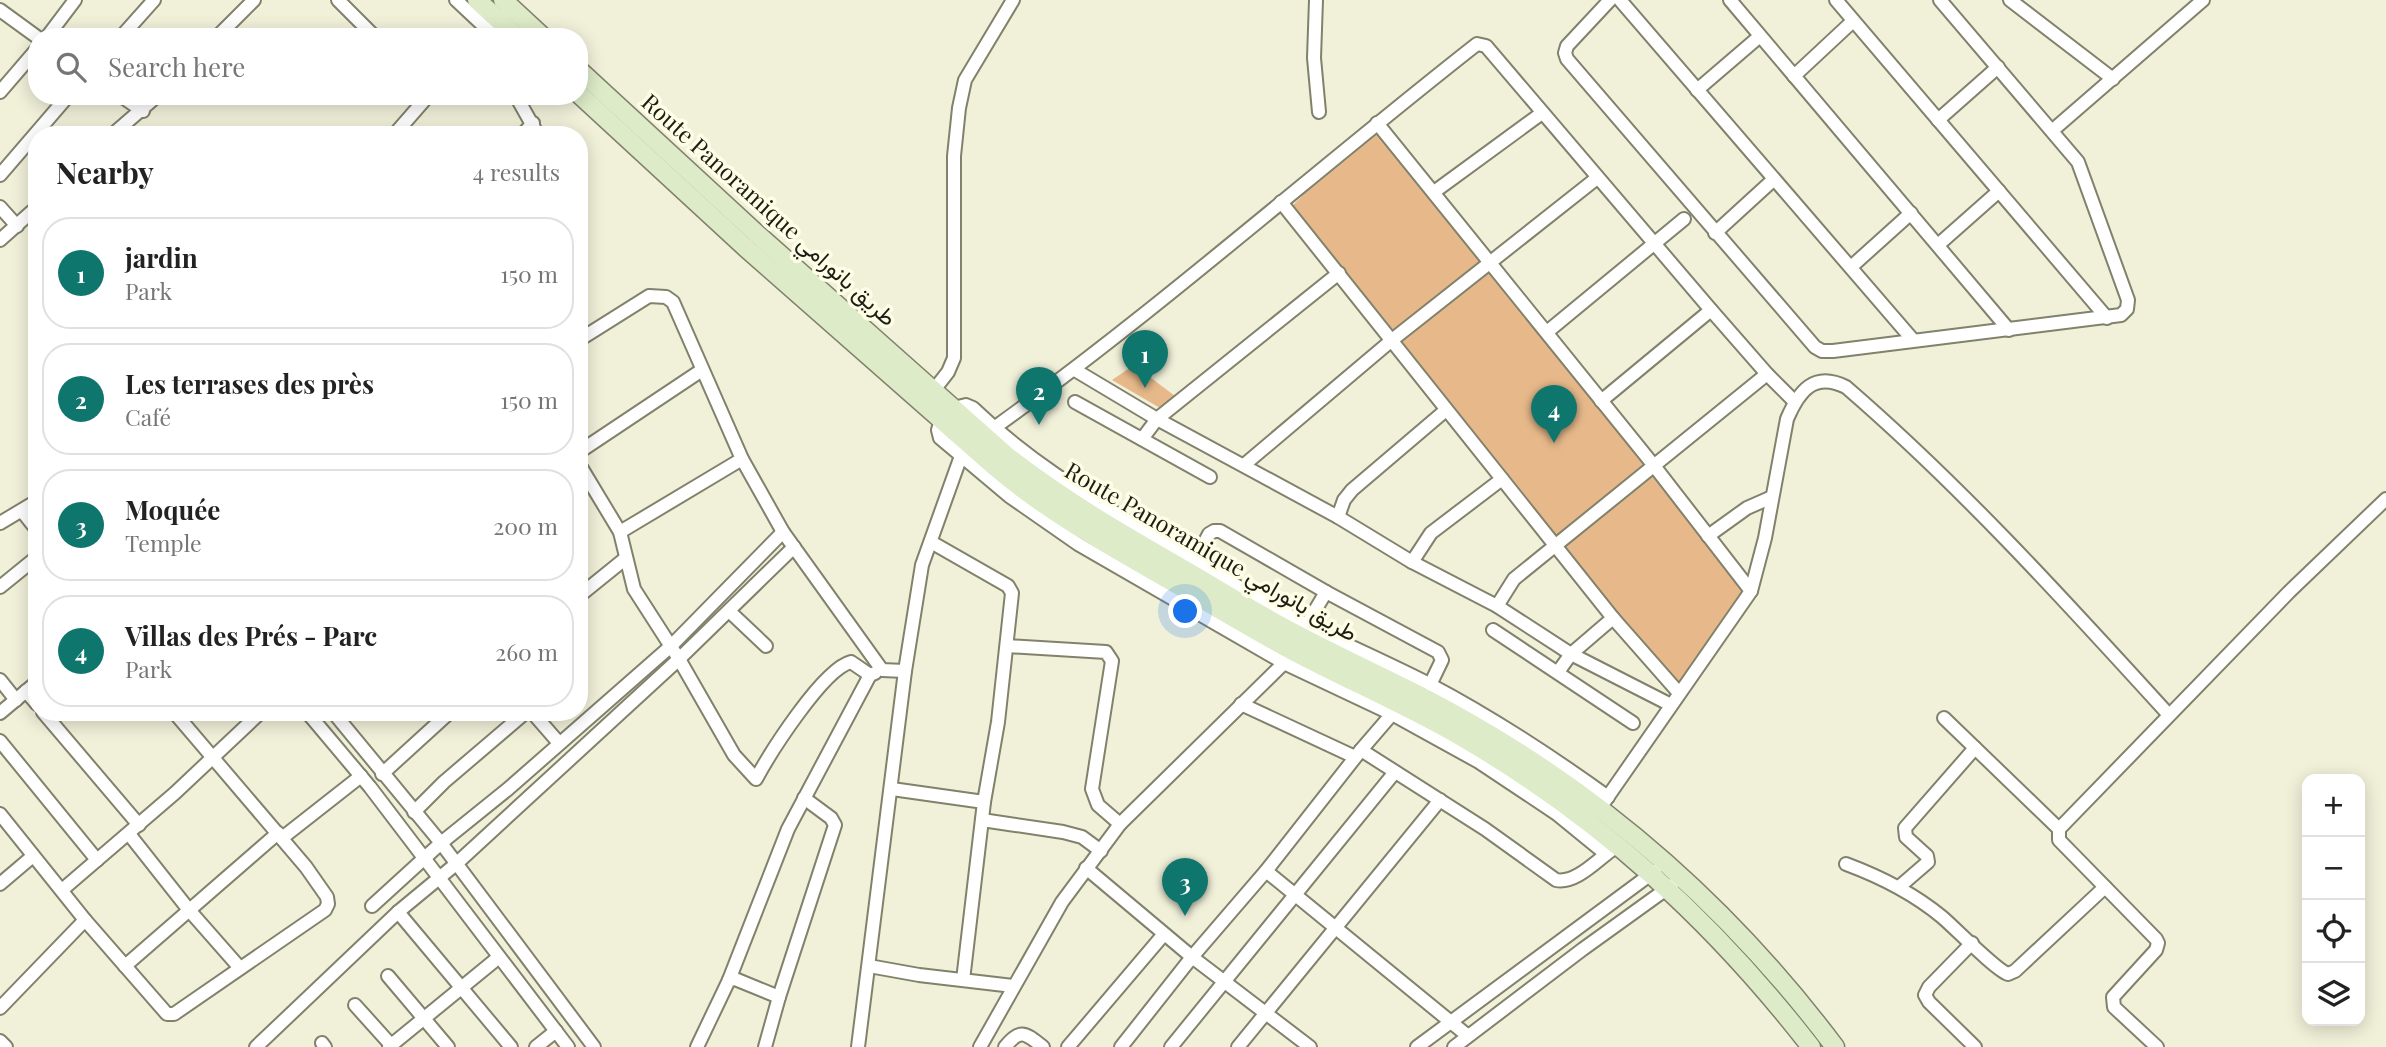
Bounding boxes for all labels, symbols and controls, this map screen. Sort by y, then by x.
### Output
search box [28,28,588,105]
icon: search [52,48,90,86]
text: Search here [108,49,245,84]
street label: Route Panoramique طريق بانورامي [632,86,904,336]
text: Nearby [56,152,154,192]
text: 4 results [473,156,560,187]
text: jardin [125,240,198,275]
text: 1 [77,258,85,289]
text: 150 m [500,258,558,289]
text: Park [125,275,172,306]
pin: 1 [1122,330,1168,388]
text: Les terrases des près [125,366,374,401]
pin: 2 [1016,367,1062,425]
text: 2 [75,384,87,415]
text: 150 m [500,384,558,415]
pin: 4 [1531,385,1577,443]
text: Café [125,401,171,432]
street label: Route Panoramique طريق بانورامي [1057,454,1364,652]
text: Moquée [125,492,220,527]
text: 3 [75,510,87,541]
text: 200 m [493,510,558,541]
text: Temple [125,527,202,558]
your location [1168,594,1202,628]
text: Villas des Prés - Parc [125,618,377,653]
text: 4 [75,636,87,667]
text: 260 m [495,636,558,667]
text: Park [125,653,172,684]
map controls [2302,774,2365,1026]
button: + [2302,774,2365,837]
button: − [2302,837,2365,900]
pin: 3 [1162,858,1208,916]
button: locate [2302,900,2365,963]
button: layers [2302,963,2365,1026]

